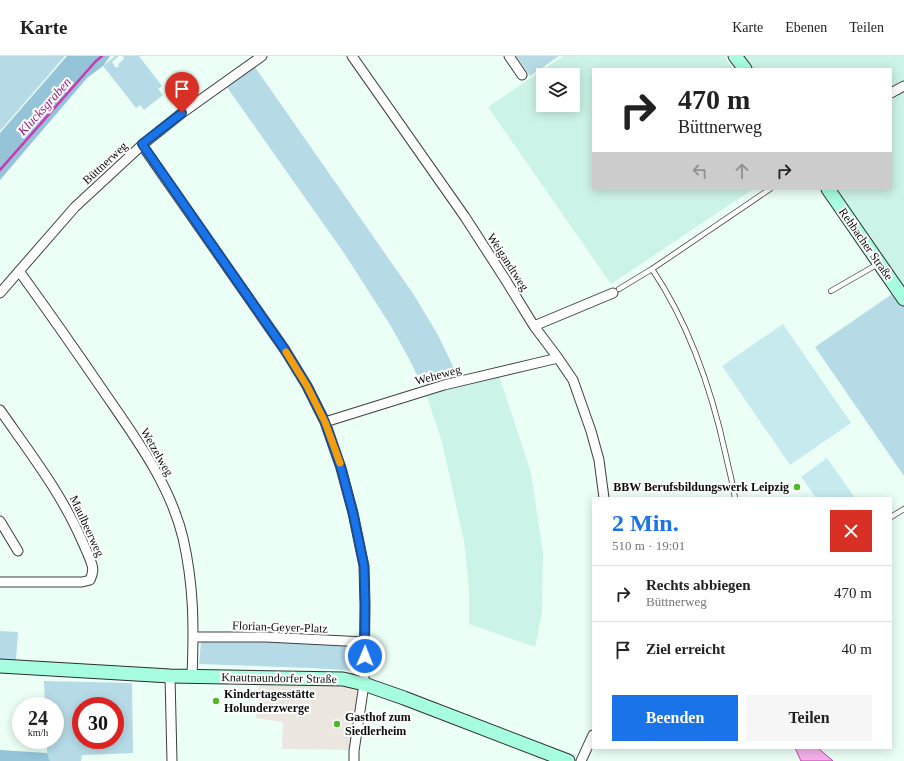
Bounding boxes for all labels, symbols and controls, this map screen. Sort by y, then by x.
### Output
text: Karte [20,17,67,38]
text: Karte [732,20,763,35]
text: Ebenen [785,20,827,35]
text: Teilen [849,20,884,35]
map controls [536,68,580,112]
button: layers [536,68,580,112]
pin [165,72,199,113]
water label: Klucksgraben [14,74,74,139]
icon: arrive [171,78,193,100]
icon: right [612,84,664,136]
text: 470 m [678,84,750,115]
text: Büttnerweg [678,117,762,137]
street label: Büttnerweg [80,139,130,187]
icon: left [689,160,711,182]
icon: ahead [731,160,753,182]
icon: right [773,160,795,182]
street label: Rehbacher Straße [836,205,896,283]
street label: Weigandtweg [484,231,532,293]
street label: Weheweg [413,362,463,388]
street label: Wetzelweg [138,426,176,478]
place label: BBW Berufsbildungswerk Leipzig [613,480,789,494]
marker: BBW Berufsbildungswerk Leipzig [792,482,802,492]
street label: Maulbeerweg [67,493,107,559]
text: 2 Min. [612,510,679,536]
button: close [830,510,872,552]
text: 510 m · 19:01 [612,538,685,553]
text: Rechts abbiegen [646,577,751,593]
icon: right [612,583,634,605]
text: 470 m [834,585,872,601]
text: Büttnerweg [646,594,707,609]
street label: Florian-Geyer-Platz [232,618,328,636]
position arrow [344,635,386,677]
icon: arrive [612,639,634,661]
text: Ziel erreicht [646,641,725,657]
text: 40 m [842,641,872,657]
street label: Knautnaundorfer Straße [221,670,337,686]
place label: Kindertagesstätte Holunderzwerge [224,687,315,715]
button: Beenden [612,695,738,741]
button: Teilen [746,695,872,741]
marker: Kindertagesstätte Holunderzwerge [211,696,221,706]
speed limit sign: 30 [72,697,124,749]
text: 24 [28,707,48,729]
place label: Gasthof zum Siedlerheim [345,710,411,738]
marker: Gasthof zum Siedlerheim [332,719,342,729]
text: km/h [28,727,48,738]

